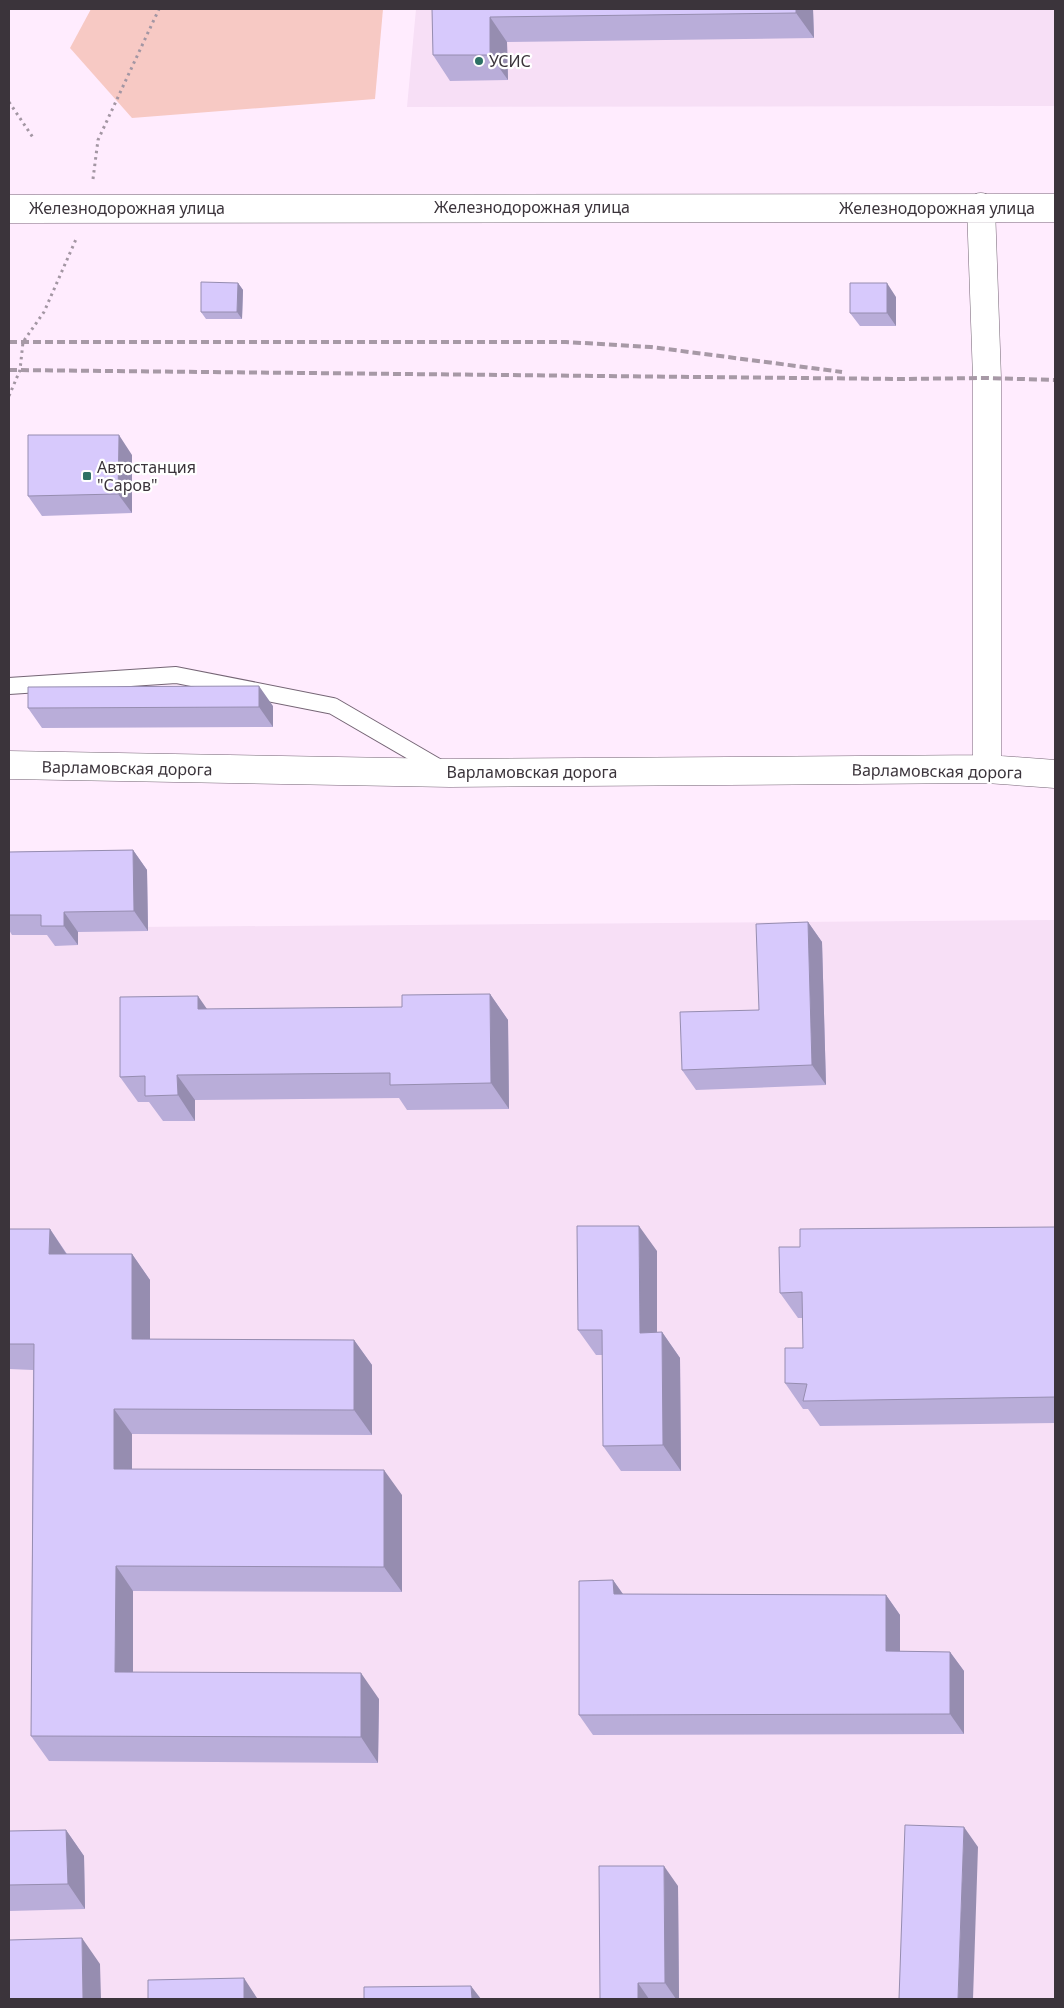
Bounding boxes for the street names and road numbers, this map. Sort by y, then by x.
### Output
street label: Железнодорожная улица [434,196,630,218]
street label: Железнодорожная улица [29,197,225,219]
street label: Железнодорожная улица [839,197,1035,219]
street label: Варламовская дорога [41,756,213,780]
street label: Варламовская дорога [851,759,1023,783]
street label: Варламовская дорога [447,761,617,783]

